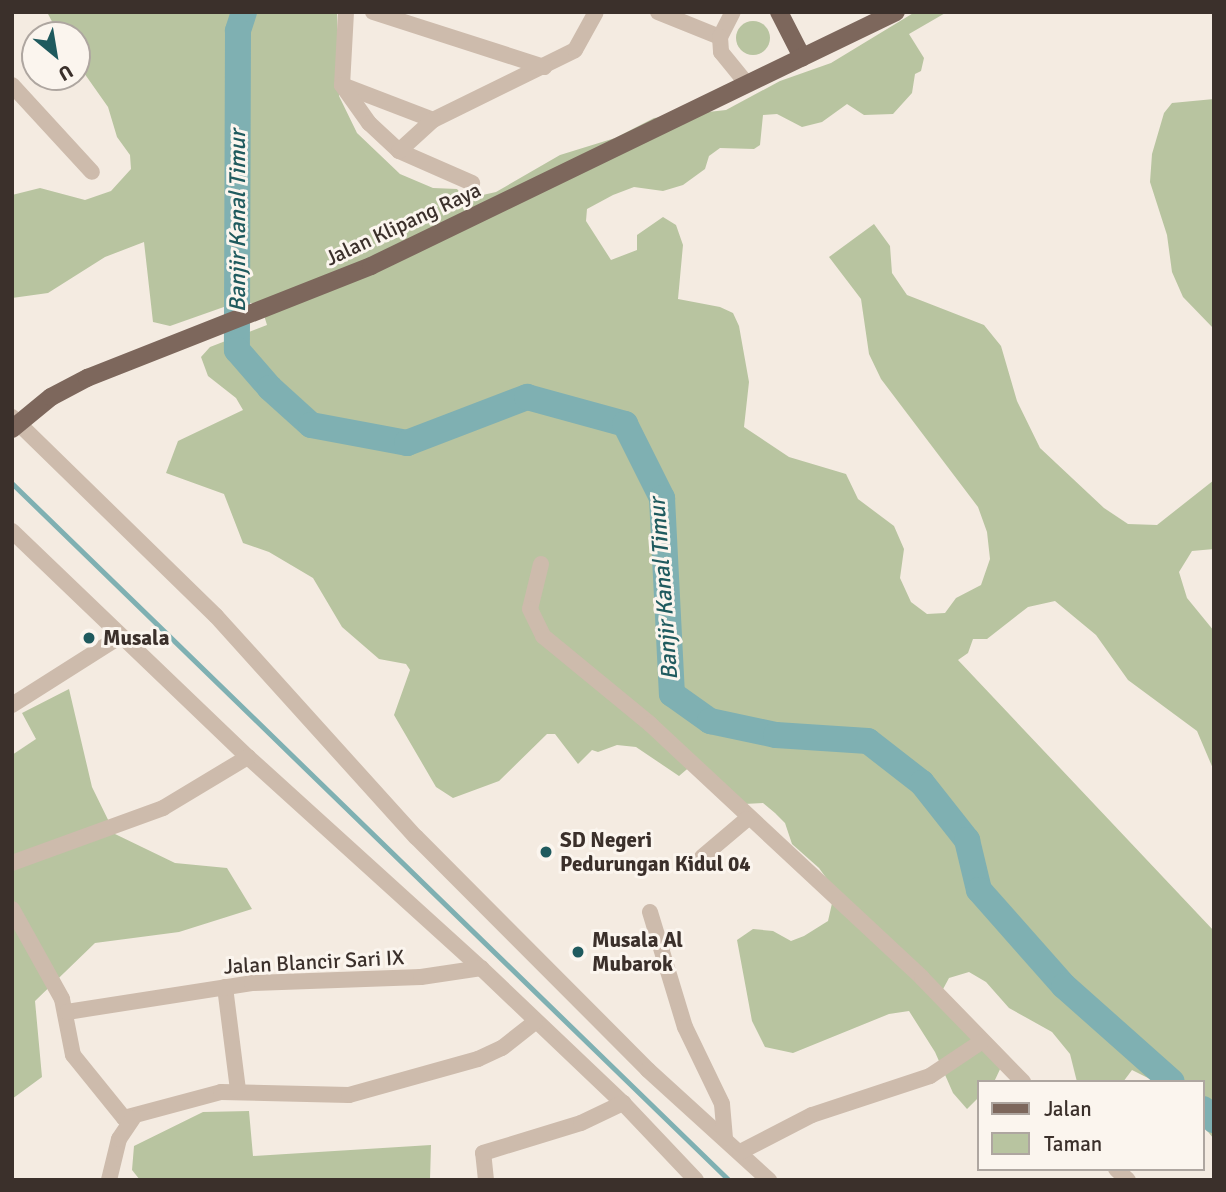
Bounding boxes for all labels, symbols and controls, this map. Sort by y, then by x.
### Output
north arrow [21,21,91,91]
text: U [54,59,77,86]
water label: Banjir Kanal Timur [224,130,252,312]
street label: Jalan Klipang Raya [321,177,485,271]
water label: Banjir Kanal Timur [644,497,684,681]
place label: Musala [103,625,170,651]
marker: Musala [81,630,97,646]
place label: SD Negeri Pedurungan Kidul 04 [560,827,751,877]
marker: SD Negeri Pedurungan Kidul 04 [538,844,554,860]
place label: Musala Al Mubarok [592,927,683,977]
marker: Musala Al Mubarok [570,944,586,960]
street label: Jalan Blancir Sari IX [223,945,405,979]
legend [978,1080,1205,1171]
text: Jalan [1044,1096,1092,1122]
text: Taman [1044,1131,1102,1157]

